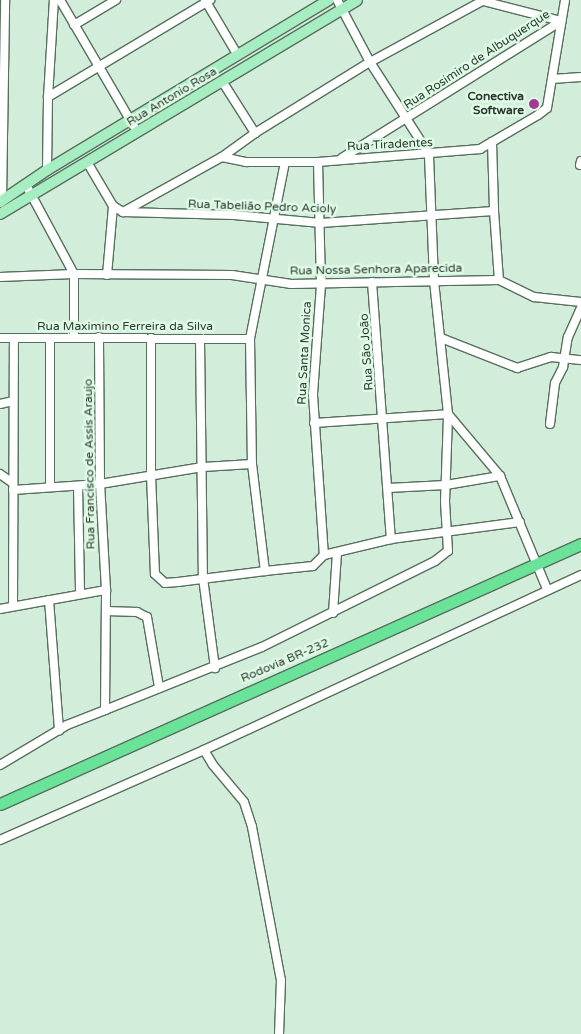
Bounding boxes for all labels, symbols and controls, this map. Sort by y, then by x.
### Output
street label: Rua Rosimiro de Albuquerque [401,7,553,113]
street label: Rua Antonio Rosa [124,64,220,130]
place label: Conectiva Software [467,90,524,118]
marker: Conectiva Software [528,98,540,110]
street label: Rua Tiradentes [347,136,433,154]
street label: Rua Tabelião Pedro Acioly [188,197,336,217]
street label: Rua Nossa Senhora Aparecida [290,261,462,279]
street label: Rua Santa Monica [295,301,315,405]
street label: Rua São João [357,313,377,391]
street label: Rua Maximino Ferreira da Silva [37,320,213,334]
street label: Rua Francisco de Assis Araujo [81,378,99,550]
street label: Rodovia BR-232 [239,636,331,686]

